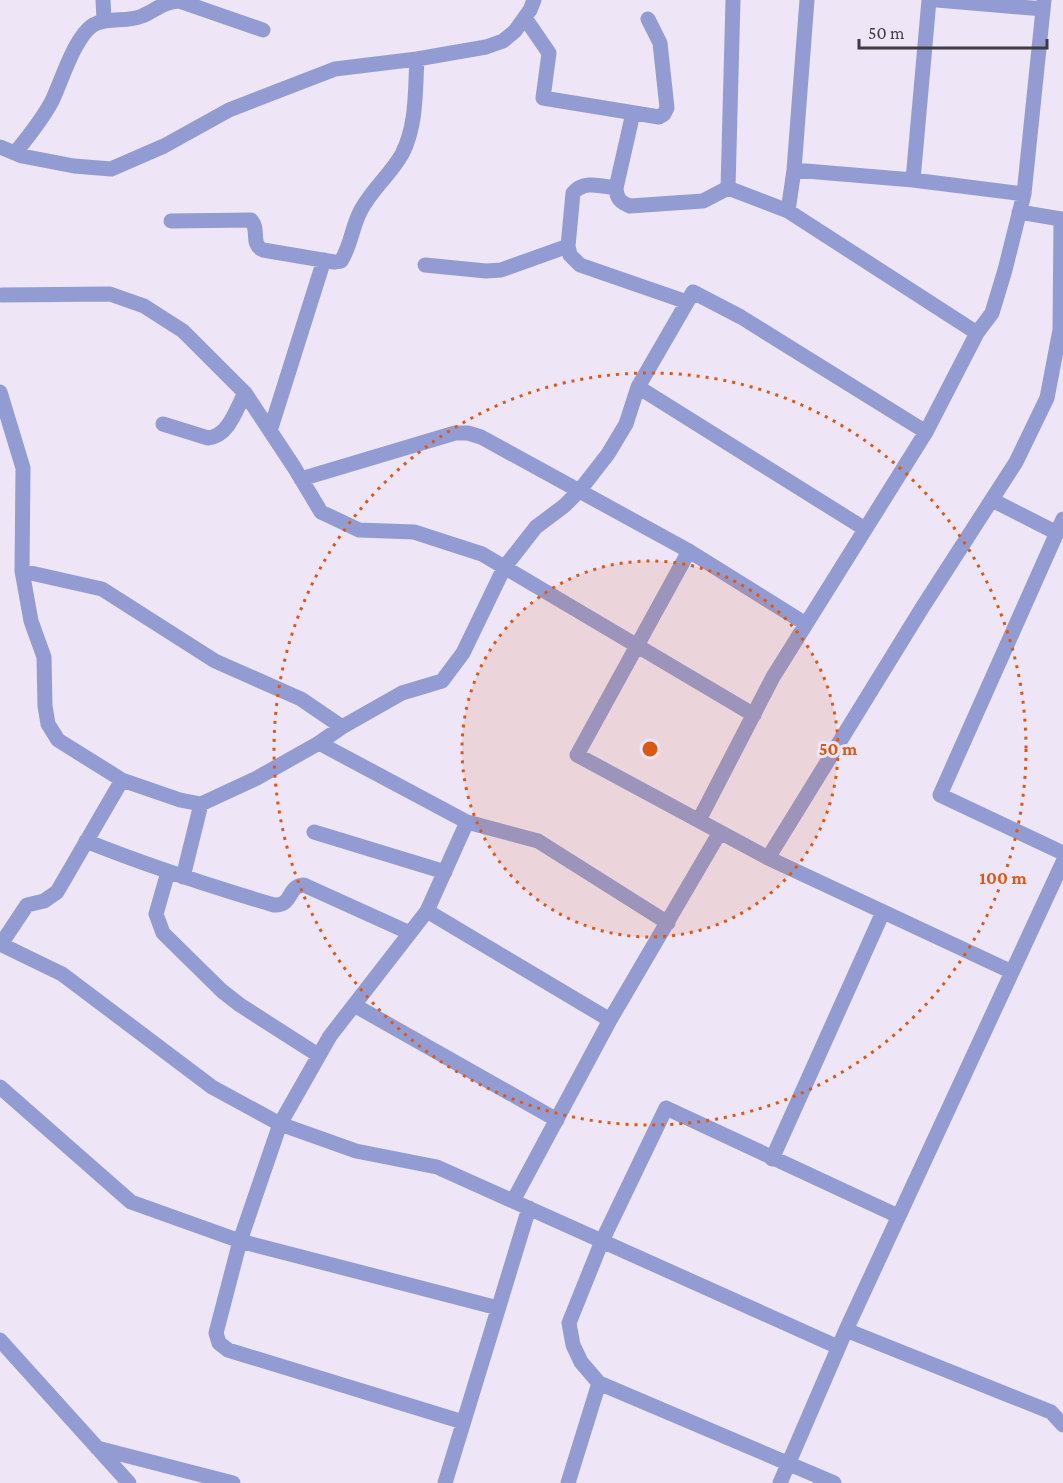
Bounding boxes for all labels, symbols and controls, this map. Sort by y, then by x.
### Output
scale bar [859,12,1046,50]
text: 50 m [868,23,905,43]
centre of rings [640,739,660,759]
text: 50 m [819,739,858,759]
text: 100 m [979,868,1027,888]

